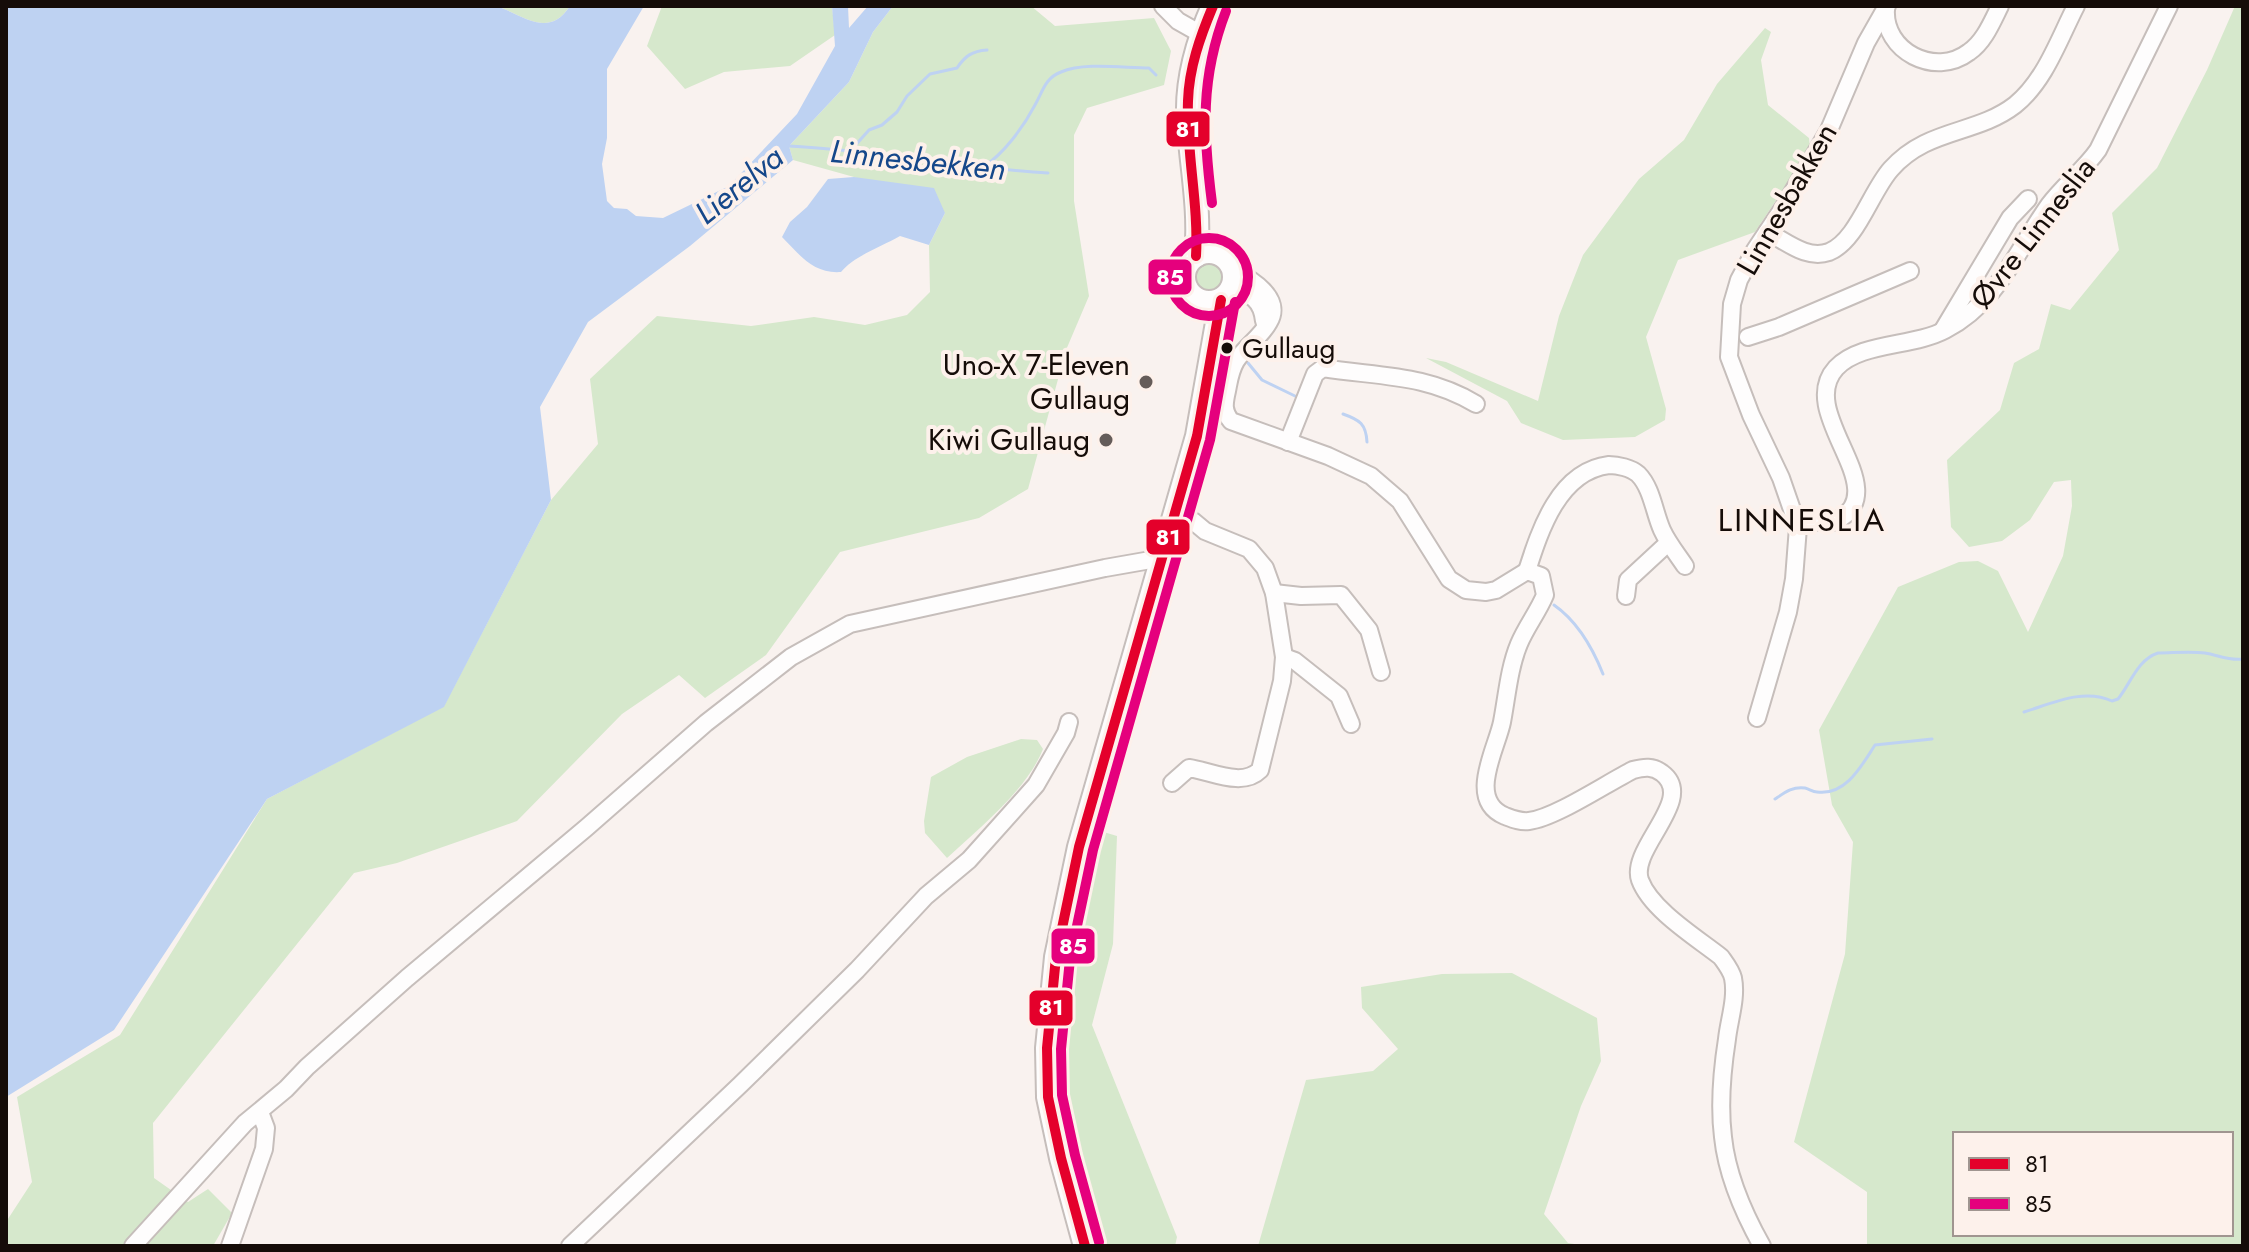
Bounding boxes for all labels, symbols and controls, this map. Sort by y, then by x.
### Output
line badge: 81 [1165,110,1211,148]
text: 81 [1176,113,1201,145]
street label: Linnesbakken [1726,115,1847,283]
water label: Linnesbekken [828,128,1008,192]
water label: Lierelva [685,135,794,235]
street label: Øvre Linneslia [1960,148,2105,317]
line badge: 85 [1147,258,1193,296]
text: 85 [1156,261,1184,293]
place label: Gullaug [1242,328,1335,369]
marker: Gullaug [1219,340,1235,356]
place label: Uno-X 7-Eleven Gullaug [943,343,1130,420]
marker: Uno-X 7-Eleven Gullaug [1137,373,1155,391]
place label: Kiwi Gullaug [928,418,1090,461]
marker: Kiwi Gullaug [1097,431,1115,449]
district label: LINNESLIA [1718,497,1886,543]
line badge: 81 [1145,518,1191,556]
text: 81 [1156,521,1181,553]
line badge: 85 [1050,927,1096,965]
text: 85 [1059,930,1087,962]
line badge: 81 [1028,989,1074,1027]
text: 81 [1039,991,1064,1023]
legend [1953,1132,2233,1236]
text: 81 [2025,1146,2049,1181]
text: 85 [2025,1186,2052,1221]

